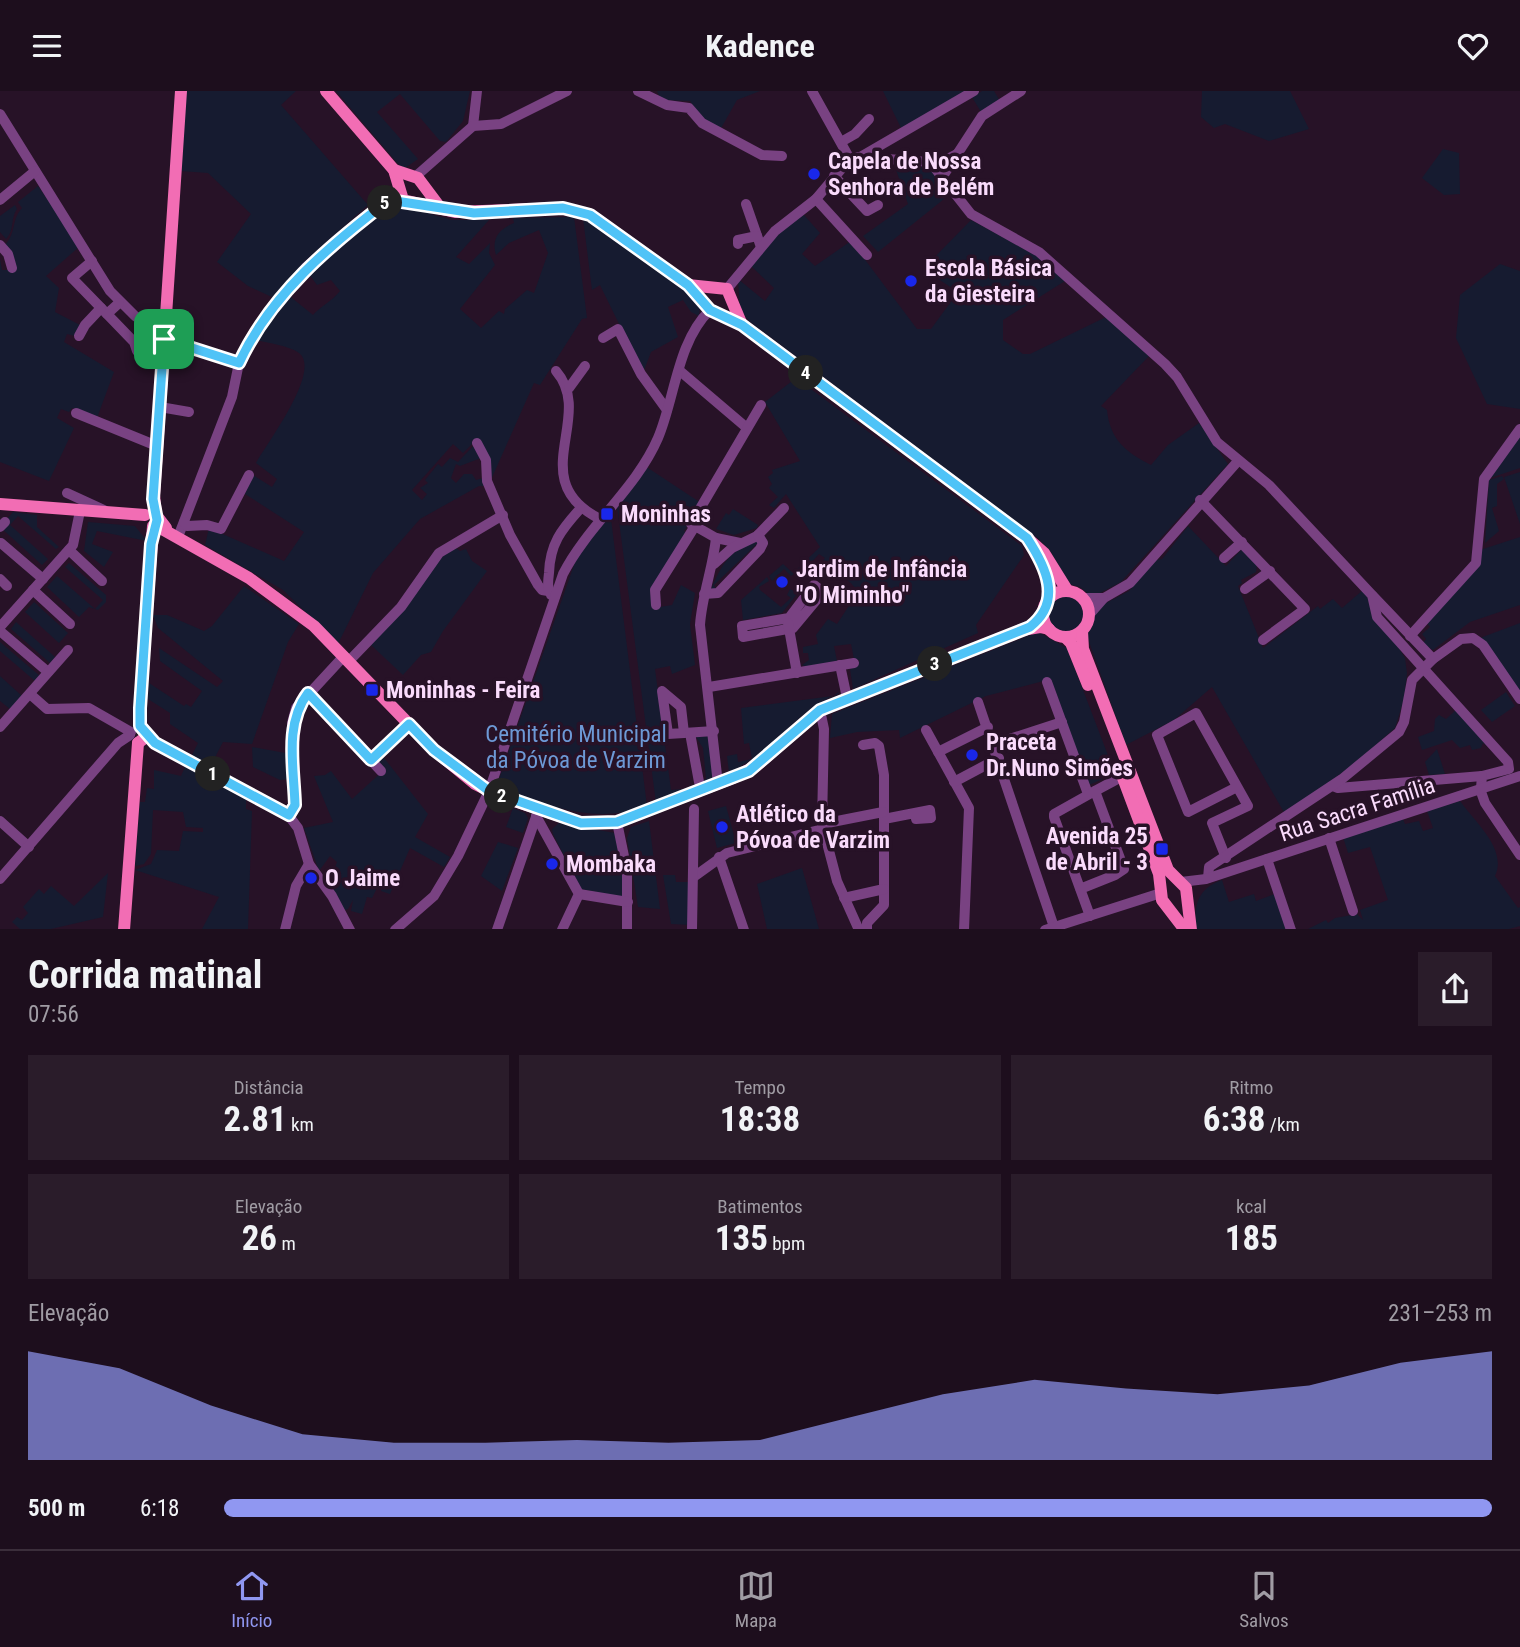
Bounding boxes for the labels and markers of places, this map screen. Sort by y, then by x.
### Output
place label: Capela de Nossa Senhora de Belém [828,148,994,201]
marker: Capela de Nossa Senhora de Belém [806,166,822,182]
pin: 5 [368,185,402,221]
place label: Escola Básica da Giesteira [925,255,1052,308]
marker: Escola Básica da Giesteira [903,273,919,289]
pin [134,309,194,369]
pin: 4 [788,355,824,391]
place label: Moninhas [621,501,711,528]
marker: Moninhas [599,506,615,522]
place label: Jardim de Infância "O Miminho" [796,556,967,609]
marker: Jardim de Infância "O Miminho" [774,574,790,590]
pin: 3 [918,647,953,681]
place label: Moninhas - Feira [386,677,541,704]
marker: Moninhas - Feira [364,682,380,698]
place label: Praceta Dr.Nuno Simões [986,729,1133,782]
marker: Praceta Dr.Nuno Simões [964,747,980,763]
pin: 1 [196,757,230,791]
pin: 2 [484,779,520,813]
place label: Atlético da Póvoa de Varzim [736,801,890,854]
marker: Atlético da Póvoa de Varzim [714,819,730,835]
place label: Avenida 25 de Abril - 3 [1045,823,1148,876]
marker: Avenida 25 de Abril - 3 [1154,841,1170,857]
place label: Mombaka [566,851,656,878]
marker: Mombaka [544,856,560,872]
place label: O Jaime [325,865,400,892]
marker: O Jaime [303,870,319,886]

